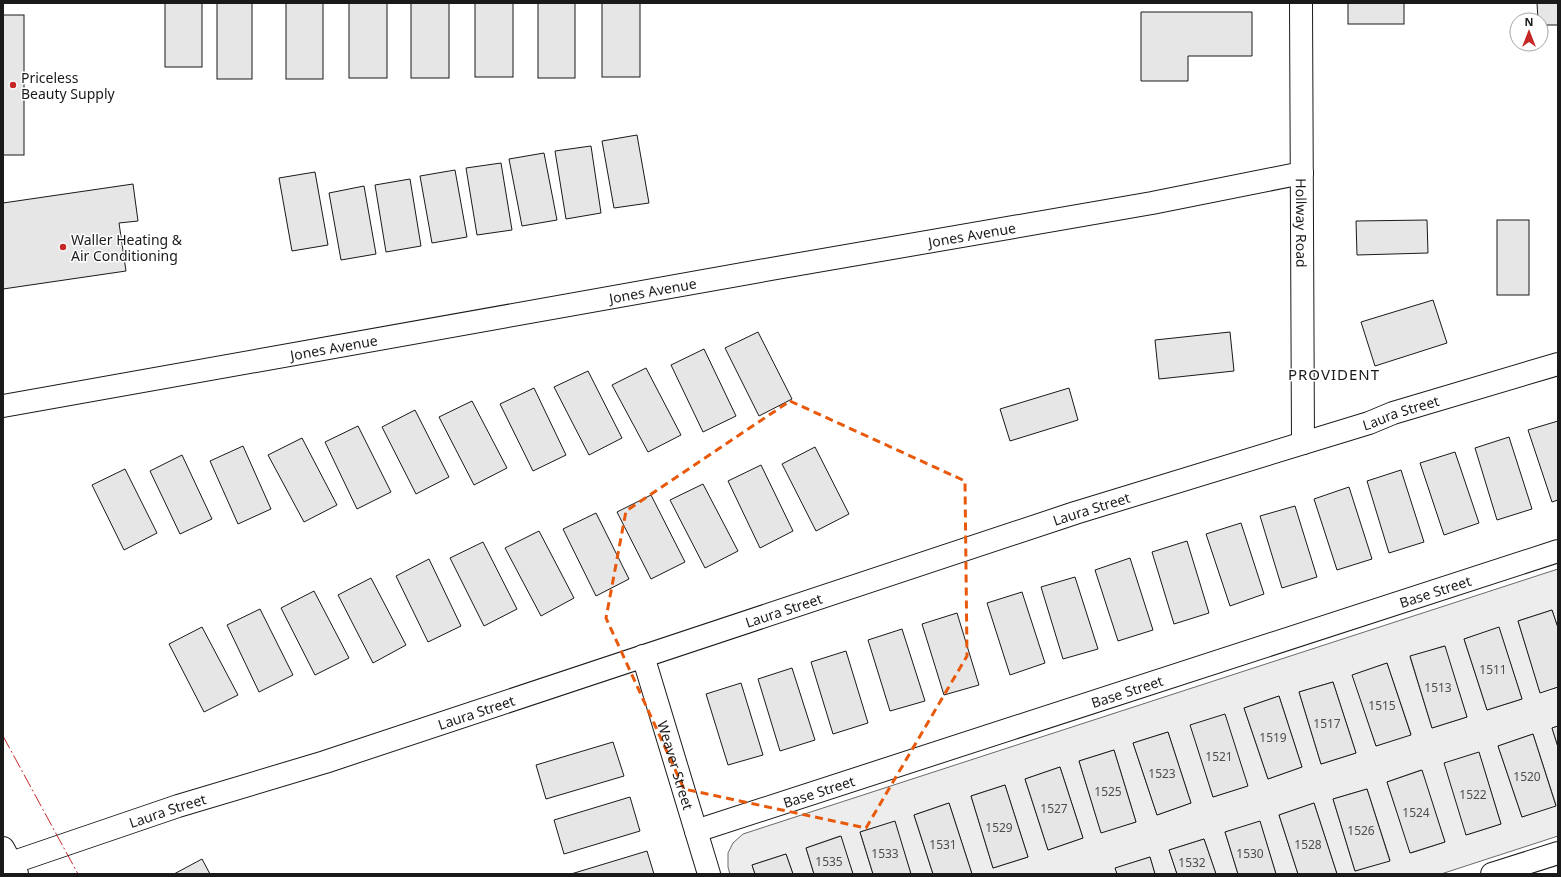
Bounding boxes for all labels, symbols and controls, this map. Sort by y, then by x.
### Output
north arrow [1509,12,1549,52]
text: N [1525,14,1533,29]
place label: Priceless Beauty Supply [21,68,116,103]
marker: Priceless Beauty Supply [8,80,18,90]
street label: Hollway Road [1292,178,1312,268]
street label: Jones Avenue [925,217,1017,251]
place label: Waller Heating & Air Conditioning [71,230,183,265]
marker: Waller Heating & Air Conditioning [58,242,68,252]
street label: Jones Avenue [606,273,698,308]
street label: Jones Avenue [287,330,379,364]
district label: PROVIDENT [1288,364,1380,384]
street label: Laura Street [1360,390,1441,434]
street label: Laura Street [1050,487,1132,529]
street label: Base Street [1397,570,1473,611]
street label: Laura Street [743,588,824,631]
house number: 1511 [1479,661,1507,678]
street label: Base Street [1089,671,1165,712]
house number: 1513 [1424,679,1452,696]
street label: Laura Street [435,690,517,733]
house number: 1515 [1368,697,1396,714]
house number: 1517 [1313,715,1341,732]
street label: Weaver Street [654,718,698,812]
house number: 1519 [1259,729,1287,746]
house number: 1521 [1205,748,1233,765]
house number: 1523 [1148,765,1176,782]
house number: 1520 [1513,768,1541,785]
street label: Base Street [780,771,857,812]
house number: 1525 [1094,783,1122,800]
house number: 1522 [1459,786,1487,803]
street label: Laura Street [126,789,208,832]
house number: 1527 [1040,800,1068,817]
house number: 1524 [1402,804,1430,821]
house number: 1529 [985,819,1013,836]
house number: 1526 [1347,822,1375,839]
house number: 1531 [929,836,957,853]
house number: 1528 [1294,836,1322,853]
house number: 1533 [871,845,899,862]
house number: 1530 [1236,845,1264,862]
house number: 1535 [815,853,843,870]
house number: 1532 [1178,854,1206,871]

